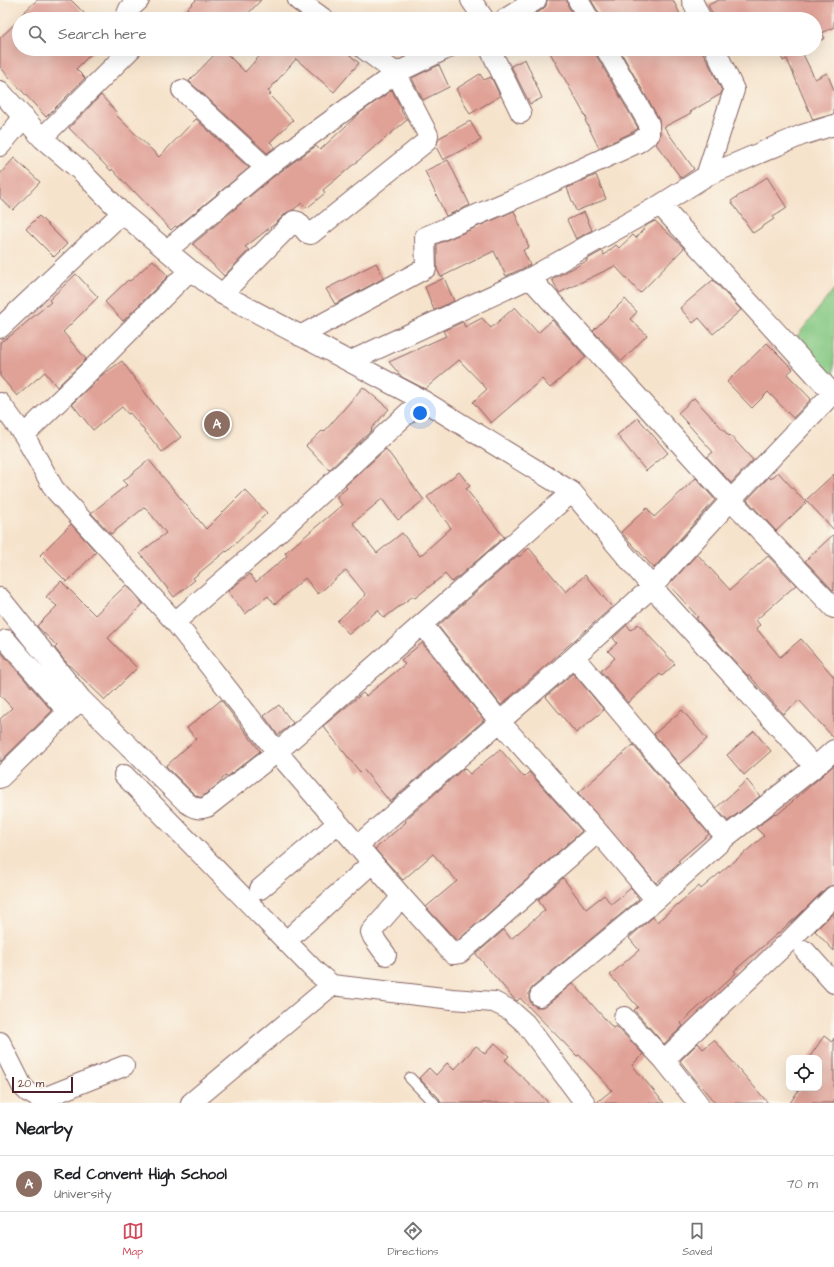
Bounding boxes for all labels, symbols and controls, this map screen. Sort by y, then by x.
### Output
search box [12,12,822,56]
icon: search [26,23,48,45]
text: Search here [58,24,147,45]
your location [410,403,430,423]
pin: A [204,409,230,439]
map controls [786,1055,822,1091]
button: locate [786,1055,822,1091]
scale bar [12,1075,73,1094]
text: 20 m [18,1076,44,1091]
text: Nearby [16,1117,73,1141]
text: Red Convent High School [54,1164,227,1185]
text: A [25,1175,33,1193]
text: 70 m [786,1175,818,1193]
text: University [54,1185,112,1203]
tab: Map [122,1220,144,1259]
tab: Directions [387,1220,439,1259]
tab: Saved [682,1220,712,1259]

